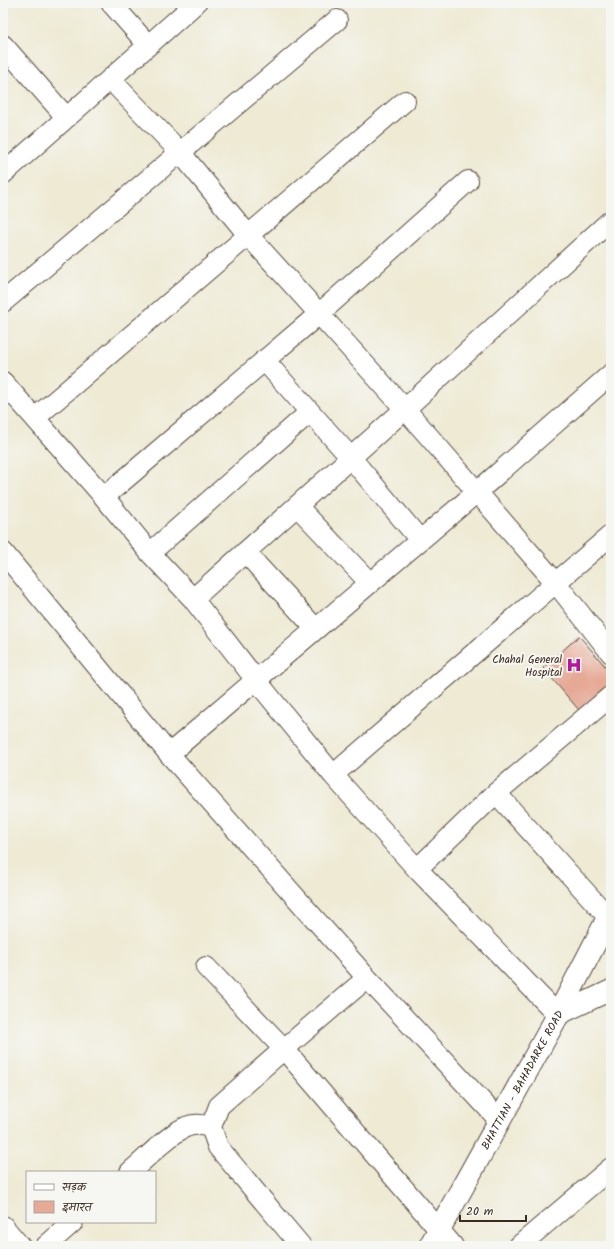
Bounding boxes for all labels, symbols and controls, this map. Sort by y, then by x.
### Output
place label: Chahal General Hospital [492,651,562,682]
hospital icon: Chahal General Hospital [565,656,583,674]
street label: BHATTIAN - BAHADARKE ROAD [477,1008,569,1153]
legend [26,1171,156,1223]
text: सड़क [62,1178,88,1197]
scale bar [460,1197,526,1223]
text: इमारत [62,1198,94,1217]
text: 20 m [466,1202,494,1221]

